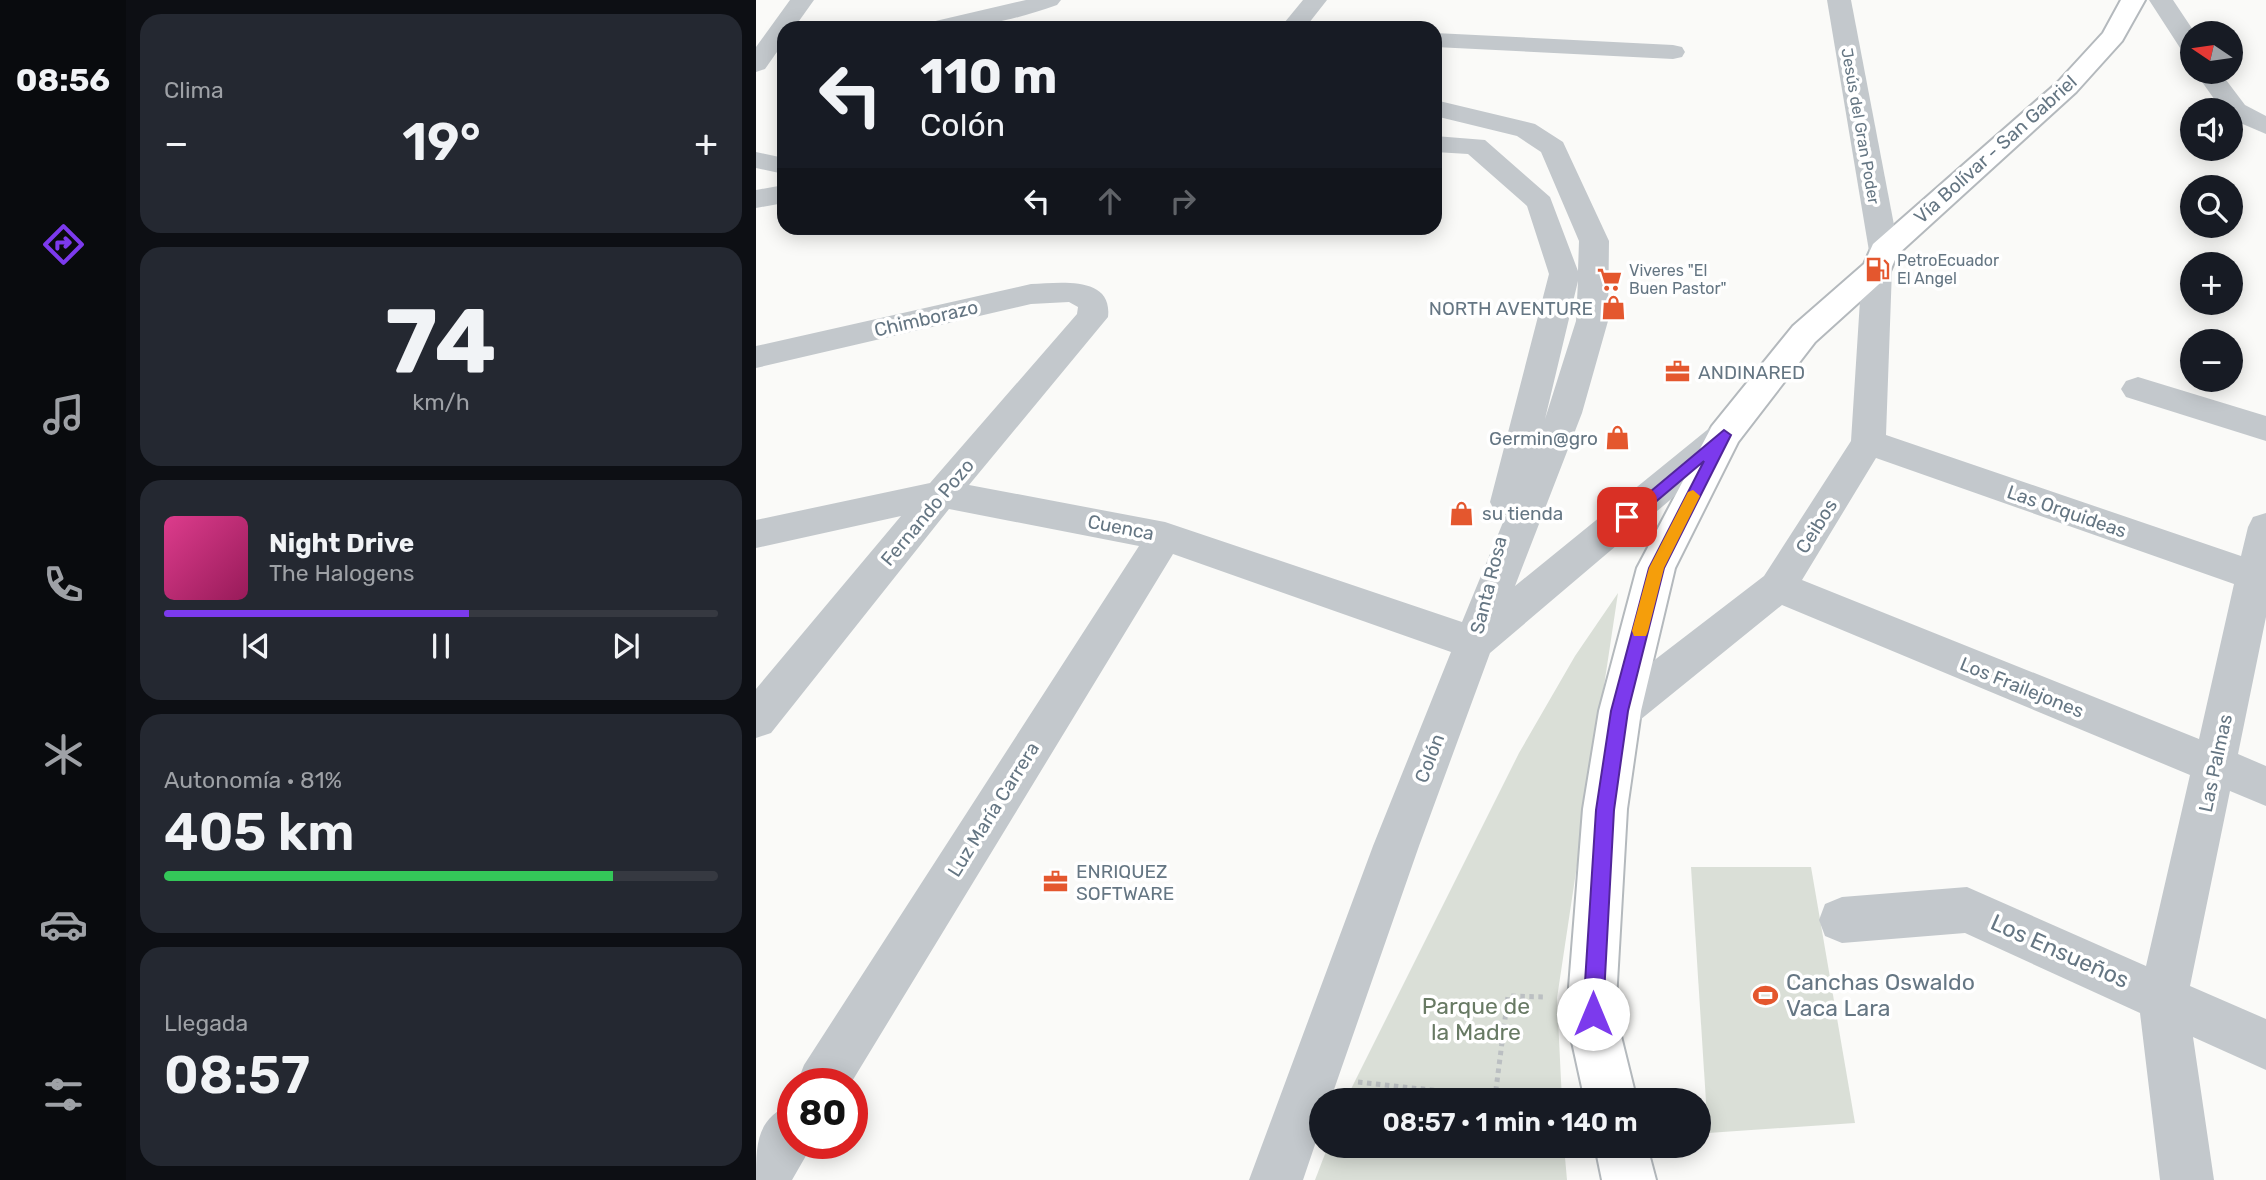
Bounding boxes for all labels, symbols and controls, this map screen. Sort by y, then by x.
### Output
north arrow [2180,21,2244,84]
map controls [2180,21,2243,392]
street label: Jesús del Gran Poder [1837,46,1884,206]
text: 110 m [920,47,1057,105]
icon: left [805,49,896,140]
text: 08:56 [16,61,110,99]
street label: Vía Bolívar - San Gabriel [1909,70,2081,229]
text: Clima [164,76,224,104]
button: sound [2180,98,2243,161]
text: Colón [920,106,1005,144]
text: 19° [402,111,481,173]
text: − [164,120,189,166]
text: + [694,120,718,166]
button: search [2180,175,2243,238]
icon: left [1018,182,1056,220]
icon: ahead [1091,182,1129,220]
icon: right [1164,182,1202,220]
icon: directions [39,220,88,269]
place label: PetroEcuador El Angel [1897,251,1999,288]
button: + [2180,252,2243,315]
fuel station icon: PetroEcuador El Angel [1863,255,1891,283]
place label: Viveres "El Buen Pastor" [1629,261,1727,298]
supermarket icon: Viveres "El Buen Pastor" [1595,265,1623,293]
text: 74 [385,288,497,396]
shop icon: NORTH AVENTURE [1599,294,1627,322]
street label: Chimborazo [872,295,980,342]
place label: NORTH AVENTURE [1429,297,1593,320]
button: − [2180,329,2243,392]
office icon: ANDINARED [1664,358,1692,386]
place label: ANDINARED [1698,361,1805,384]
text: km/h [412,388,470,416]
icon: music [39,390,88,439]
shop icon: Germin@gro [1604,424,1632,452]
place label: Germin@gro [1489,427,1598,450]
street label: Fernando Pozo [876,454,979,570]
street label: Las Orquideas [2004,480,2130,543]
pin [1597,487,1657,547]
street label: Ceibos [1791,495,1842,558]
icon: arrive [1608,498,1646,536]
shop icon: su tienda [1448,499,1476,527]
place label: su tienda [1482,502,1563,525]
street label: Cuenca [1086,510,1156,545]
text: Night Drive [269,528,414,559]
street label: Santa Rosa [1465,534,1512,636]
text: The Halogens [269,559,415,587]
icon: phone [39,560,88,609]
icon: previous [237,627,275,665]
icon: pause [422,627,460,665]
icon: next [607,627,645,665]
street label: Los Frailejones [1957,652,2087,723]
street label: Las Palmas [2194,712,2237,814]
icon: climate [39,730,88,779]
street label: Colón [1410,730,1449,786]
street label: Luz María Carrera [943,738,1044,881]
text: Autonomía · 81% [164,766,342,794]
text: 405 km [164,801,355,863]
place label: ENRIQUEZ SOFTWARE [1076,860,1174,905]
office icon: ENRIQUEZ SOFTWARE [1042,868,1070,896]
icon: car [39,900,88,949]
street label: Los Ensueños [1986,908,2134,994]
place label: Canchas Oswaldo Vaca Lara [1786,968,1975,1022]
position arrow [1556,977,1630,1051]
sports icon: Canchas Oswaldo Vaca Lara [1752,981,1780,1009]
park label: Parque de la Madre [1422,992,1530,1046]
text: Llegada [164,1009,248,1037]
text: 08:57 [164,1044,310,1106]
speed limit sign: 80 [777,1068,868,1159]
icon: filters [39,1070,88,1119]
text: 08:57 · 1 min · 140 m [1382,1107,1638,1138]

